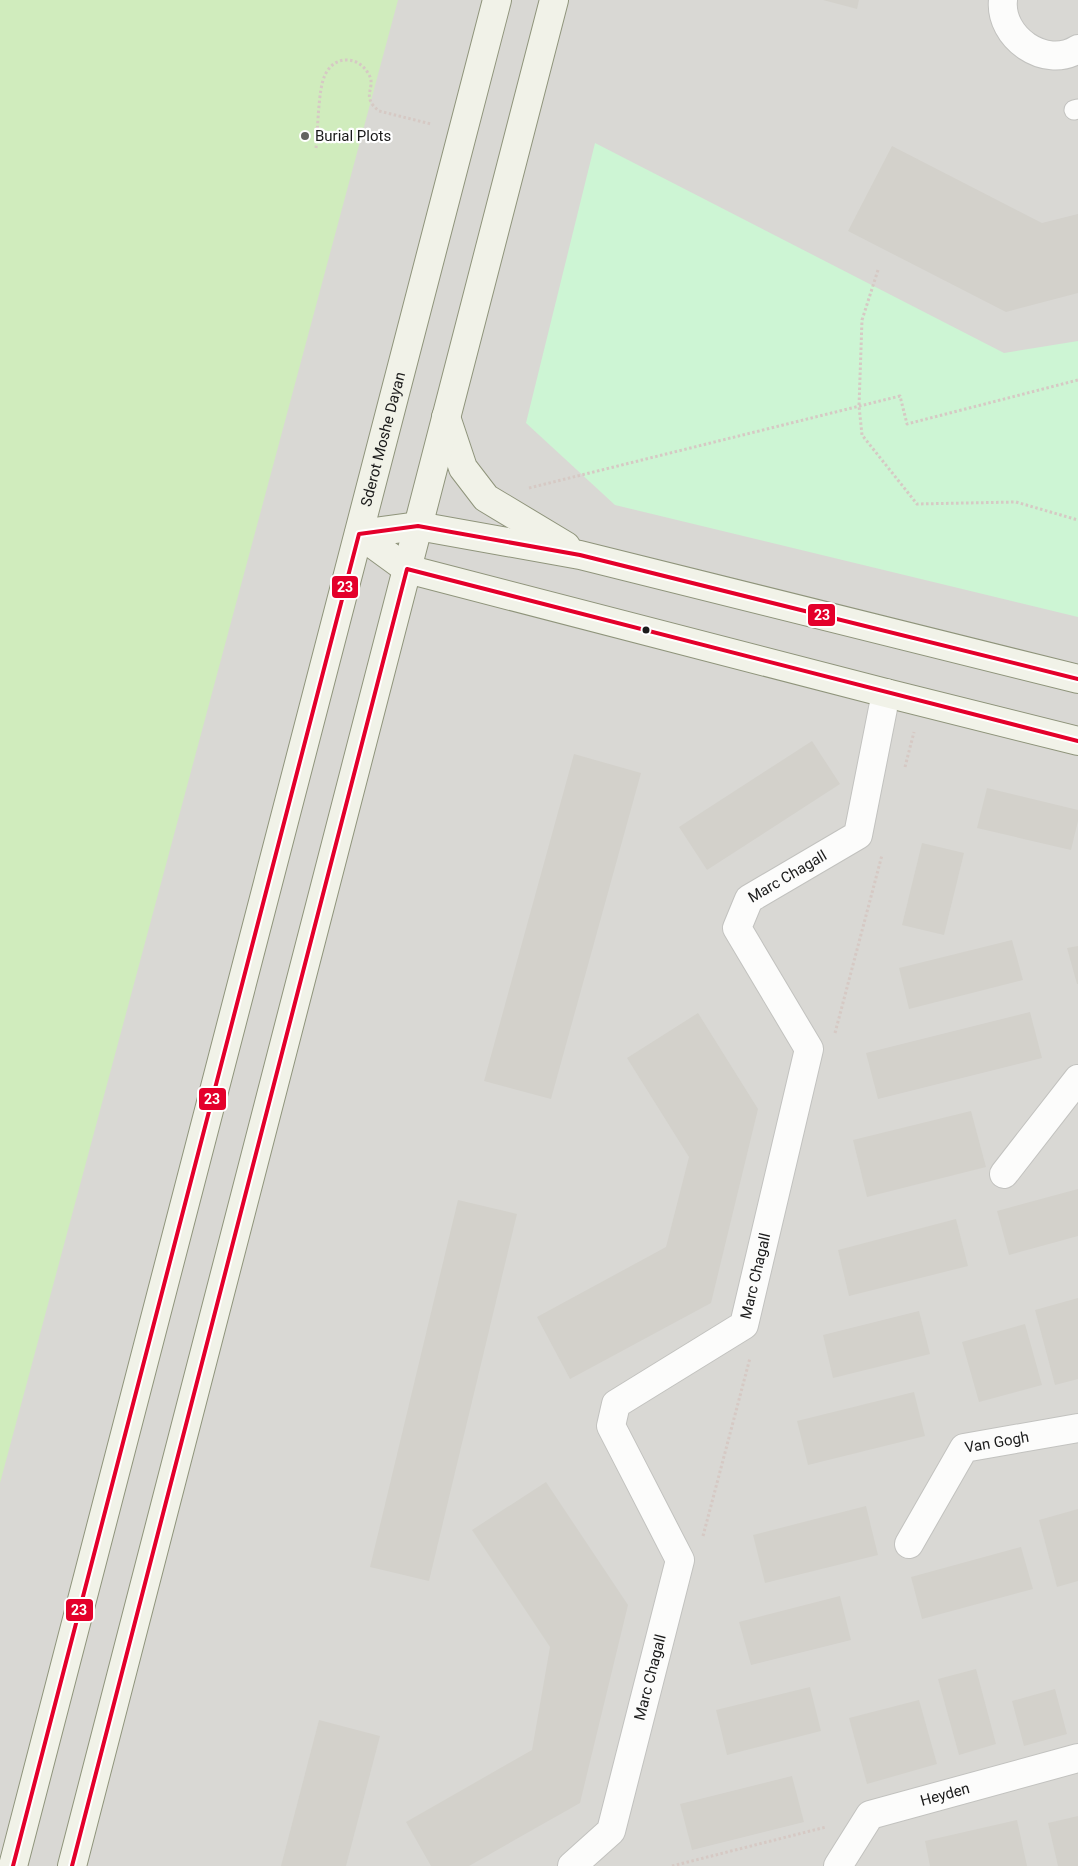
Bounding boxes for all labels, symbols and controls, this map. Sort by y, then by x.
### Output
place label: Burial Plots [315,127,391,145]
marker: Burial Plots [299,130,311,142]
street label: Sderot Moshe Dayan [357,370,409,508]
line badge: 23 [331,575,359,599]
text: 23 [337,579,353,595]
line badge: 23 [807,603,836,627]
text: 23 [814,607,830,623]
unlabelled marker [641,625,651,635]
street label: Marc Chagall [745,846,830,906]
line badge: 23 [198,1087,227,1111]
text: 23 [204,1091,220,1107]
street label: Marc Chagall [737,1231,774,1321]
street label: Van Gogh [963,1428,1030,1457]
line badge: 23 [65,1598,94,1622]
text: 23 [71,1602,87,1618]
street label: Marc Chagall [631,1632,670,1722]
street label: Heyden [918,1779,972,1810]

